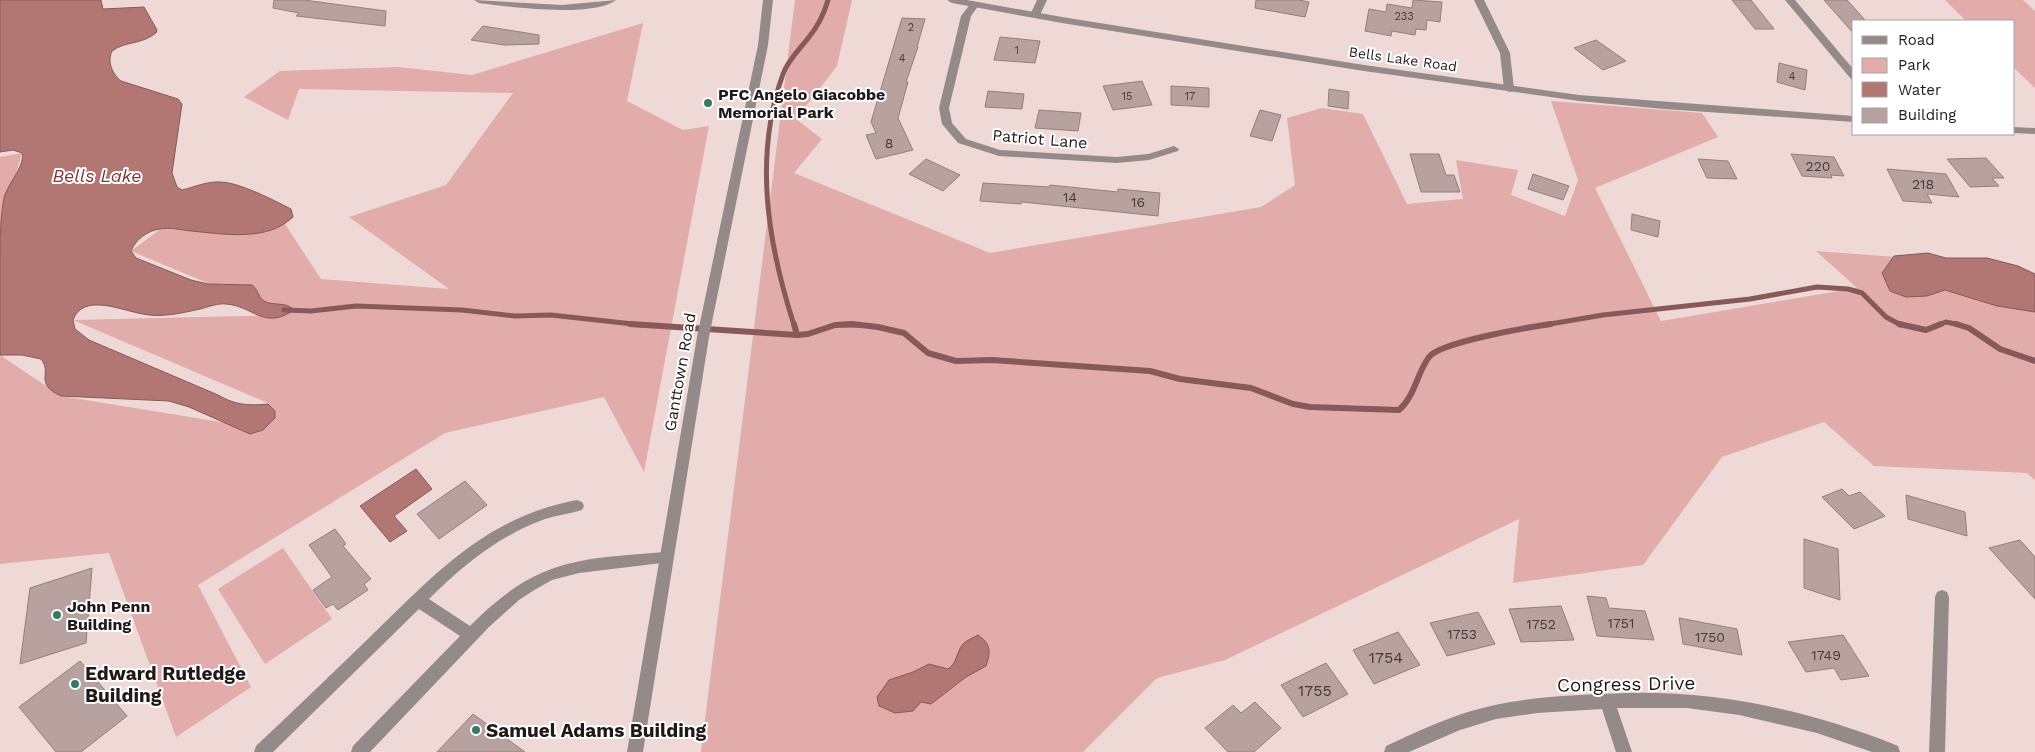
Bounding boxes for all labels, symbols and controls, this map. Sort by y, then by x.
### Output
house number: 233 [1394,10,1414,23]
legend [1852,20,2015,135]
house number: 2 [908,21,914,34]
text: Road [1898,31,1935,49]
street label: Bells Lake Road [1348,43,1458,75]
house number: 1 [1015,44,1019,57]
house number: 4 [899,52,906,65]
text: Park [1898,56,1931,74]
house number: 4 [1789,70,1796,83]
text: Water [1898,81,1941,99]
place label: PFC Angelo Giacobbe Memorial Park [718,85,885,122]
house number: 15 [1122,90,1132,103]
house number: 17 [1185,90,1195,103]
marker: PFC Angelo Giacobbe Memorial Park [702,97,714,109]
text: Building [1898,106,1956,124]
street label: Patriot Lane [992,125,1088,153]
house number: 8 [885,135,893,151]
house number: 220 [1805,158,1831,174]
water label: Bells Lake [52,165,142,186]
house number: 218 [1912,176,1934,192]
house number: 14 [1063,189,1077,205]
house number: 16 [1131,194,1145,210]
street label: Ganttown Road [660,311,700,433]
place label: John Penn Building [67,597,150,634]
marker: John Penn Building [51,609,63,621]
house number: 1751 [1608,615,1634,631]
house number: 1752 [1526,616,1556,632]
house number: 1753 [1447,626,1477,642]
house number: 1750 [1695,629,1725,645]
house number: 1749 [1811,647,1841,663]
house number: 1754 [1369,648,1403,667]
place label: Edward Rutledge Building [85,662,246,707]
street label: Congress Drive [1557,671,1695,697]
marker: Edward Rutledge Building [69,678,81,690]
house number: 1755 [1298,681,1332,700]
place label: Samuel Adams Building [486,719,706,742]
marker: Samuel Adams Building [470,724,482,736]

